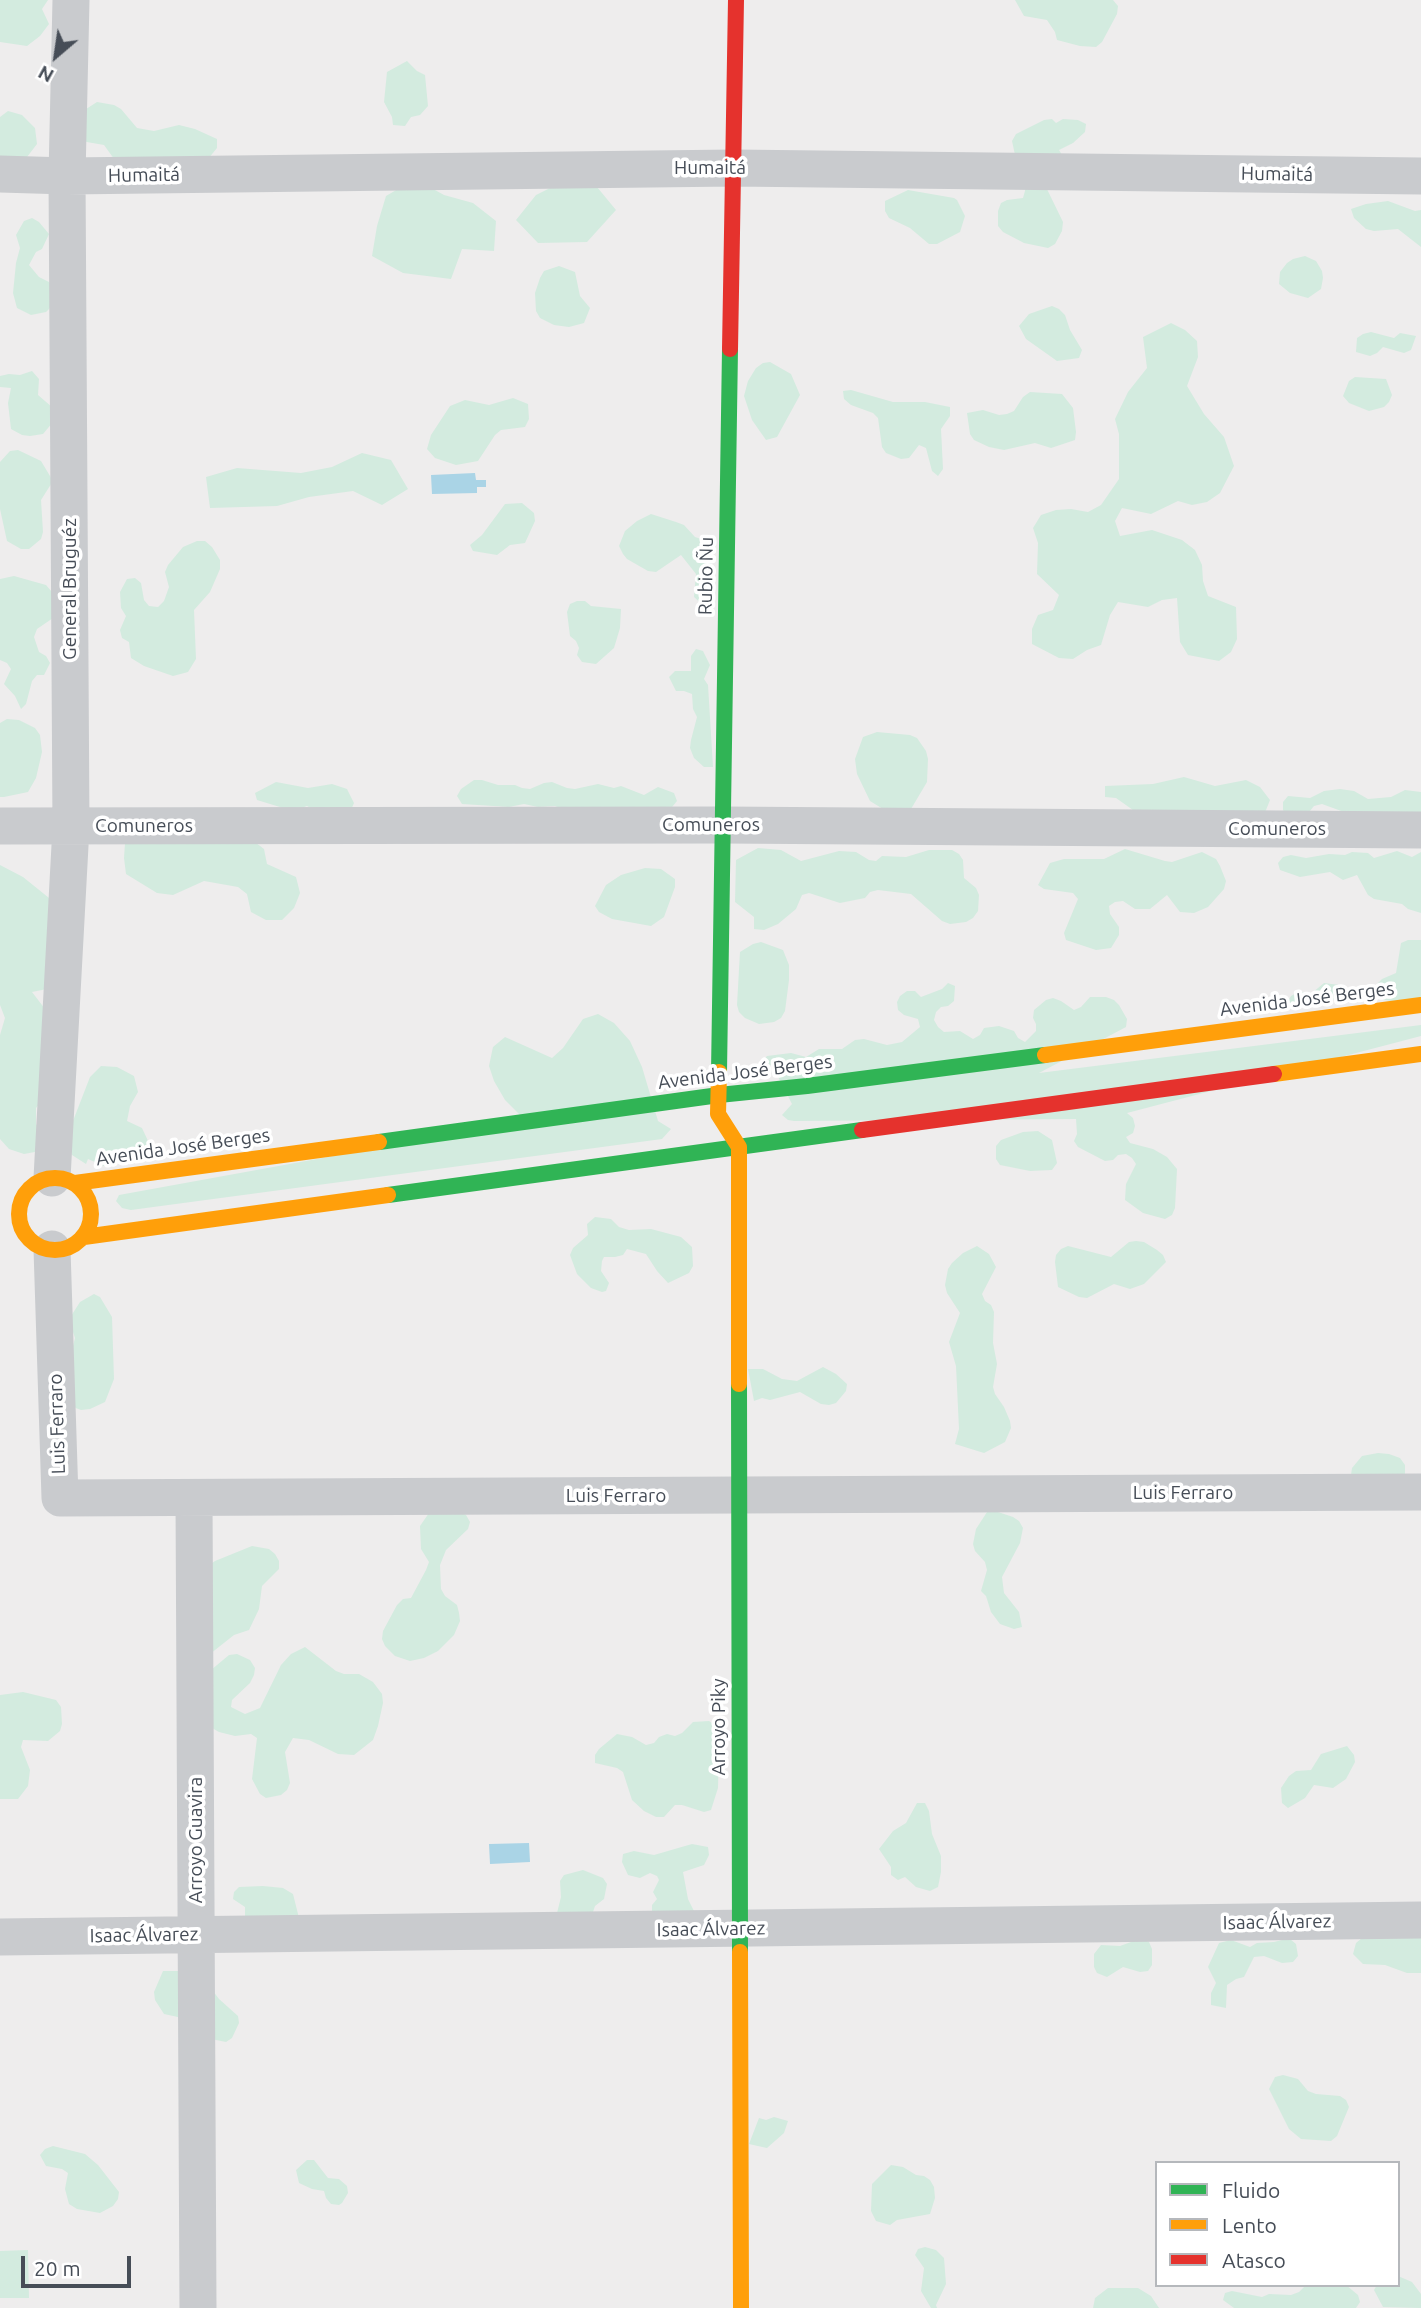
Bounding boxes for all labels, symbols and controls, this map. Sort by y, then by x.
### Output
north arrow [21,21,91,91]
text: N [34,61,57,87]
street label: Humaitá [674,157,746,179]
street label: Humaitá [1241,162,1313,186]
street label: Humaitá [108,163,180,187]
street label: General Bruguéz [59,518,81,660]
street label: Rubio Ñu [694,537,718,615]
street label: Comuneros [662,814,760,836]
street label: Comuneros [95,815,193,837]
street label: Comuneros [1228,818,1326,840]
street label: Avenida José Berges [1219,977,1395,1021]
street label: Avenida José Berges [657,1050,833,1094]
street label: Avenida José Berges [95,1124,271,1170]
street label: Luis Ferraro [44,1373,70,1475]
street label: Luis Ferraro [1133,1482,1233,1504]
street label: Luis Ferraro [566,1485,666,1507]
street label: Arroyo Piky [708,1678,730,1776]
street label: Arroyo Guavira [185,1777,207,1903]
street label: Isaac Álvarez [1223,1910,1331,1934]
street label: Isaac Álvarez [657,1917,765,1941]
street label: Isaac Álvarez [90,1923,198,1947]
legend [1155,2161,1400,2287]
text: Fluido [1222,2178,1280,2202]
text: Lento [1222,2213,1277,2237]
scale bar [24,2242,135,2286]
text: Atasco [1222,2248,1286,2272]
text: 20 m [34,2256,81,2280]

